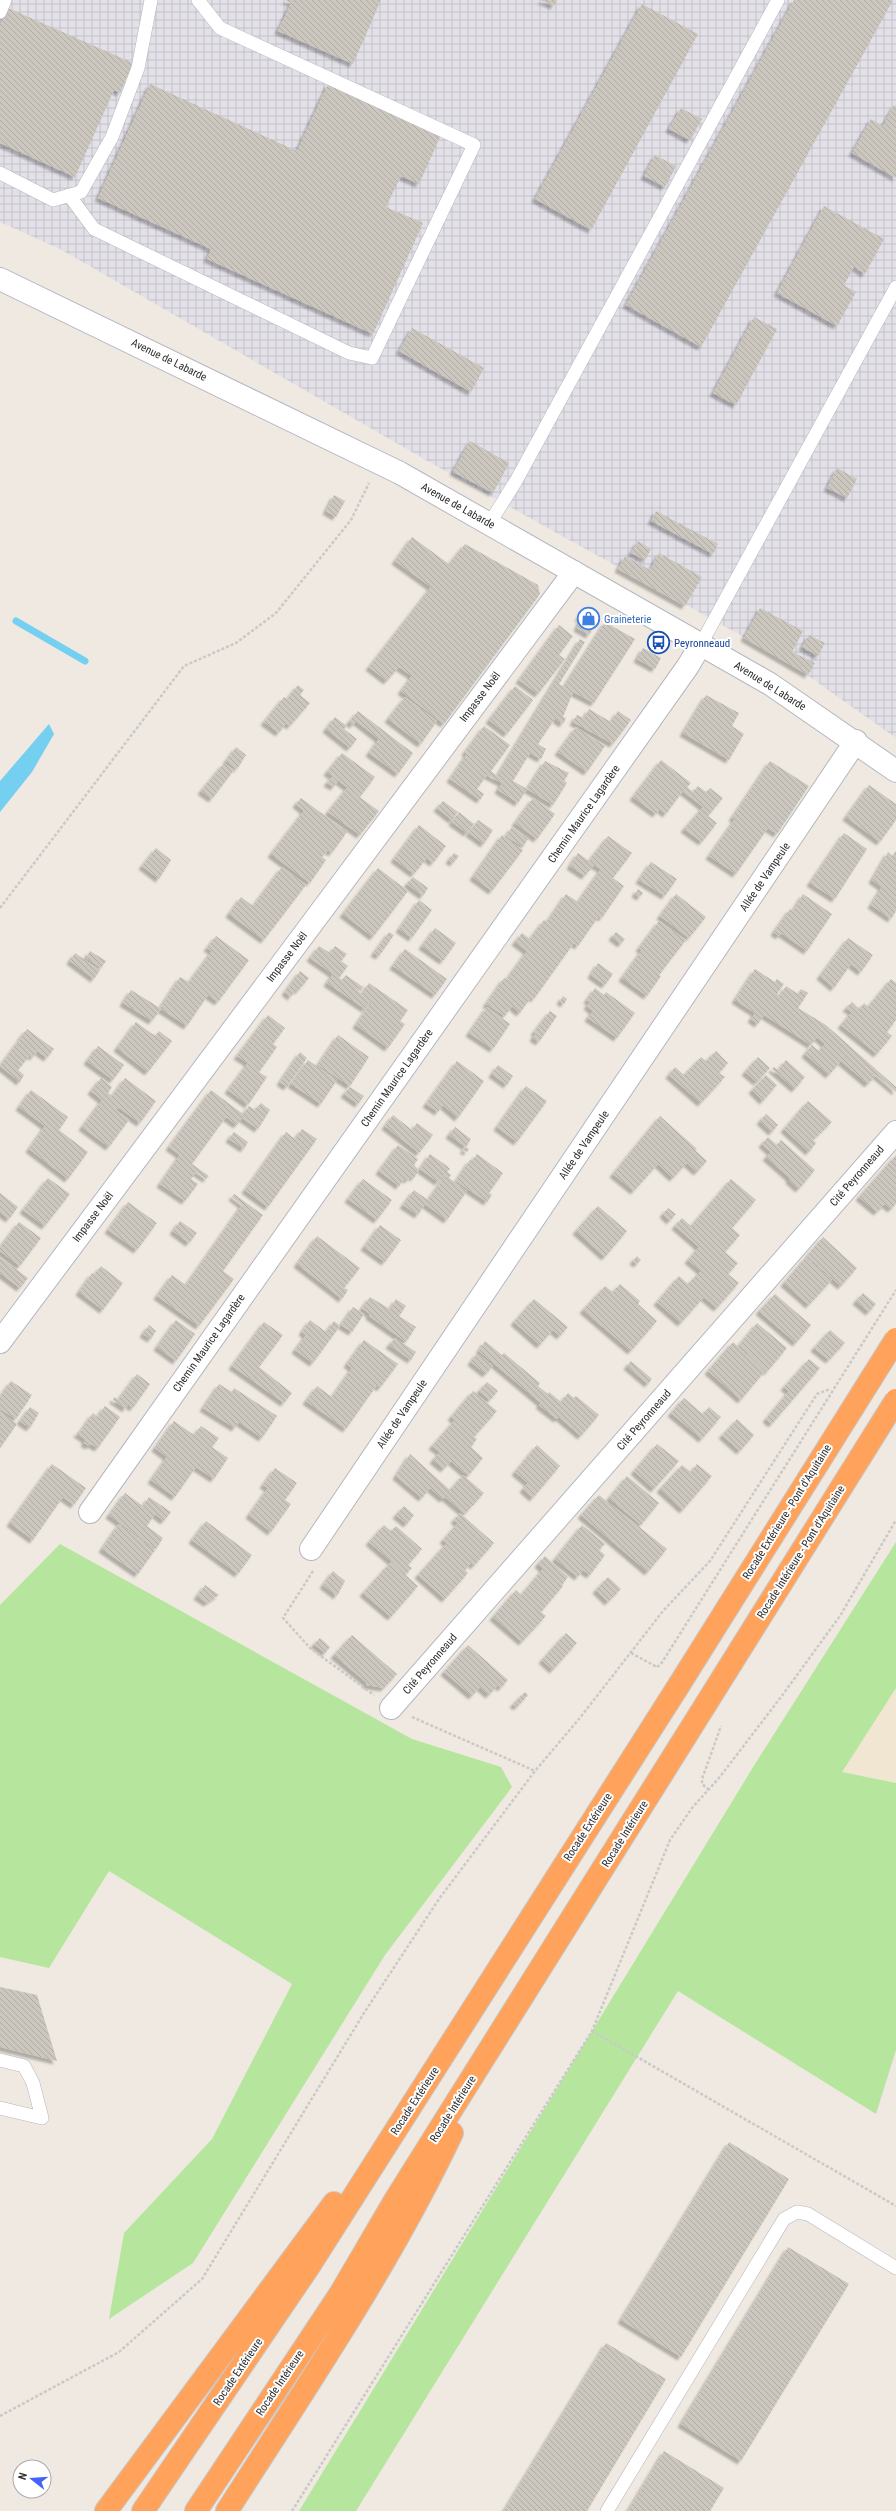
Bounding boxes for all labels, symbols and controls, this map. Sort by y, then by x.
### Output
street label: Avenue de Labarde [129,336,209,384]
street label: Avenue de Labarde [419,480,497,532]
shop icon: Graineterie [576,606,602,632]
place label: Graineterie [604,613,651,626]
bus stop icon: Peyronneaud [646,630,672,656]
place label: Peyronneaud [674,637,730,650]
street label: Avenue de Labarde [732,659,808,713]
street label: Impasse Noël [457,669,503,725]
street label: Chemin Maurice Lagardère [545,763,623,865]
street label: Allée de Vampeule [737,840,793,914]
street label: Impasse Noël [264,929,310,985]
street label: Chemin Maurice Lagardère [358,1027,436,1129]
street label: Allée de Vampeule [556,1108,612,1182]
street label: Cité Peyronneaud [827,1143,887,1209]
street label: Impasse Noël [70,1189,116,1245]
street label: Chemin Maurice Lagardère [170,1292,248,1394]
street label: Allée de Vampeule [374,1377,430,1451]
street label: Cité Peyronneaud [614,1387,674,1453]
street label: Rocade Extérieure - Pont d'Aquitaine [740,1442,834,1582]
street label: Rocade Intérieure - Pont d'Aquitaine [755,1483,847,1621]
street label: Cité Peyronneaud [400,1631,460,1697]
street label: Rocade Extérieure [561,1791,615,1863]
street label: Rocade Intérieure [599,1798,651,1870]
street label: Rocade Extérieure [388,2065,442,2137]
street label: Rocade Intérieure [427,2073,479,2145]
street label: Rocade Extérieure [211,2336,265,2408]
street label: Rocade Intérieure [253,2348,307,2418]
north arrow [12,2459,52,2499]
text: N [16,2471,30,2481]

